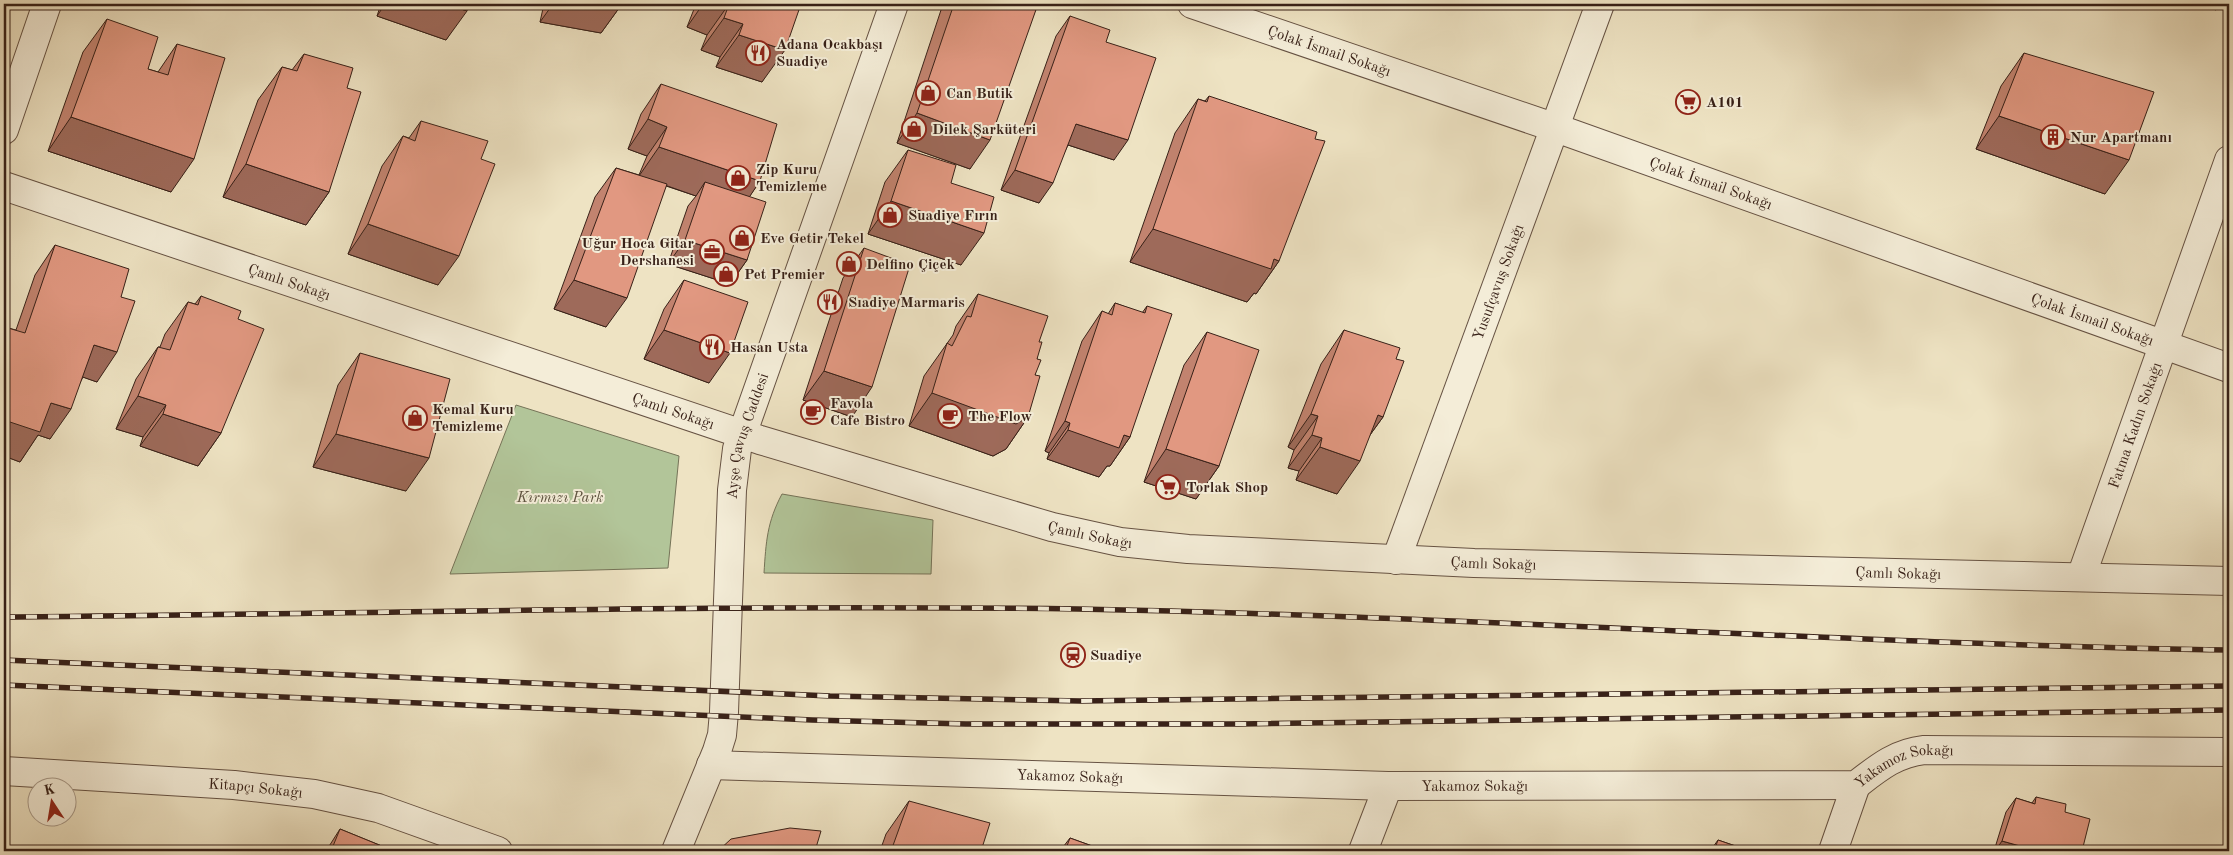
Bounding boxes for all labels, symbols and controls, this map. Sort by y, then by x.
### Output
street label: Çolak İsmail Sokağı [1265,24,1392,80]
place label: Adana Ocakbaşı Suadiye [776,38,883,70]
restaurant icon: Adana Ocakbaşı Suadiye [745,40,771,66]
shop icon: Can Butik [915,80,941,106]
place label: Can Butik [946,87,1014,102]
supermarket icon: A101 [1675,89,1701,115]
place label: A101 [1706,96,1743,111]
shop icon: Dilek Şarküteri [901,116,927,142]
place label: Dilek Şarküteri [932,123,1036,138]
building icon: Nur Apartmanı [2040,124,2066,150]
place label: Nur Apartmanı [2070,131,2172,146]
street label: Çolak İsmail Sokağı [1647,156,1774,213]
place label: Zip Kuru Temizleme [756,163,827,195]
shop icon: Zip Kuru Temizleme [725,165,751,191]
shop icon: Suadiye Fırın [877,202,903,228]
place label: Suadiye Fırın [908,209,998,224]
street label: Yusufçavuş Sokağı [1471,223,1527,343]
shop icon: Eve Getir Tekel [729,225,755,251]
place label: Eve Getir Tekel [760,232,865,247]
place label: Uğur Hoca Gitar Dershanesi [581,237,694,269]
office icon: Uğur Hoca Gitar Dershanesi [699,239,725,265]
shop icon: Delfino Çiçek [836,251,862,277]
place label: Delfino Çiçek [866,258,955,273]
shop icon: Pet Premier [713,261,739,287]
street label: Çamlı Sokağı [246,262,332,304]
place label: Pet Premier [744,268,825,283]
restaurant icon: Sıadiye Marmaris [817,289,843,315]
street label: Çolak İsmail Sokağı [2028,292,2155,349]
place label: Sıadiye Marmaris [848,296,965,311]
restaurant icon: Hasan Usta [699,334,725,360]
place label: Hasan Usta [730,341,808,356]
street label: Fatma Kadın Sokağı [2107,361,2166,491]
street label: Ayşe Çavuş Caddesi [726,372,772,500]
street label: Çamlı Sokağı [630,391,716,433]
place label: Favola Cafe Bistro [830,397,905,429]
cafe icon: Favola Cafe Bistro [800,399,826,425]
place label: Kemal Kuru Temizleme [432,403,514,435]
cafe icon: The Flow [937,403,963,429]
shop icon: Kemal Kuru Temizleme [402,405,428,431]
place label: The Flow [968,410,1032,425]
supermarket icon: Torlak Shop [1155,474,1181,500]
place label: Torlak Shop [1186,481,1268,496]
park label: Kırmızı Park [516,491,603,506]
street label: Çamlı Sokağı [1046,520,1133,552]
street label: Çamlı Sokağı [1450,556,1537,573]
street label: Çamlı Sokağı [1855,566,1941,583]
station icon: Suadiye [1060,642,1086,668]
place label: Suadiye [1090,649,1142,664]
street label: Yakamoz Sokağı [1853,744,1954,792]
street label: Yakamoz Sokağı [1016,768,1123,787]
street label: Kitapçı Sokağı [208,777,303,802]
north arrow [28,778,78,828]
street label: Yakamoz Sokağı [1421,780,1528,795]
text: K [43,782,56,798]

